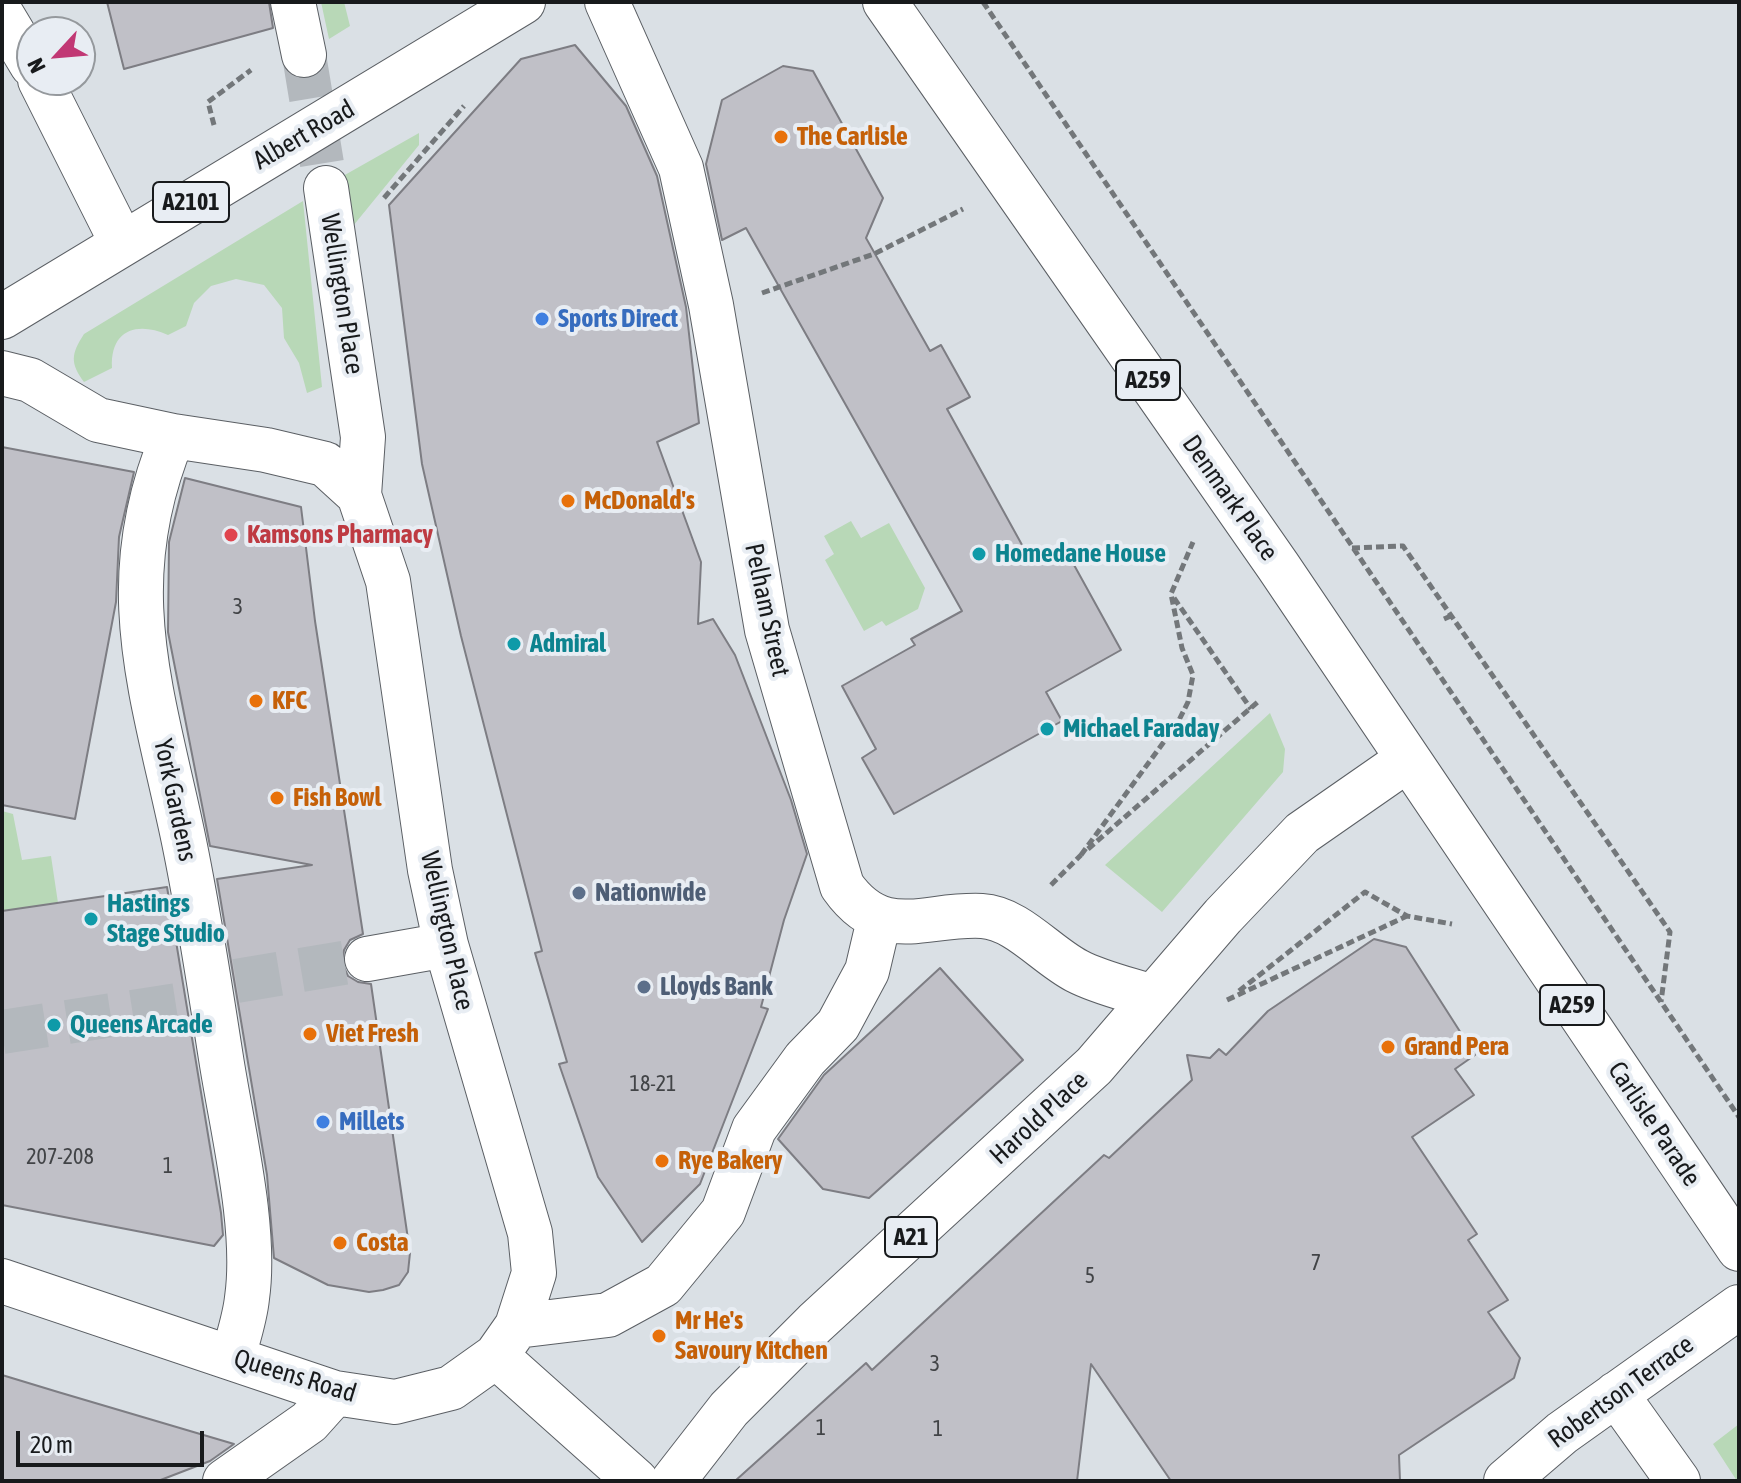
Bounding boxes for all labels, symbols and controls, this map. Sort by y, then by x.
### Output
north arrow [16,16,96,96]
text: N [22,54,51,77]
street label: Albert Road [248,94,360,176]
place label: The Carlisle [797,121,908,153]
marker: The Carlisle [772,128,790,146]
road number: A2101 [153,182,229,222]
street label: Wellington Place [314,211,370,377]
place label: Sports Direct [558,303,678,335]
marker: Sports Direct [533,310,551,328]
road number: A259 [1116,360,1180,400]
street label: Denmark Place [1175,429,1285,567]
place label: McDonald's [584,485,695,517]
marker: McDonald's [559,492,577,510]
place label: Kamsons Pharmacy [247,519,433,551]
marker: Kamsons Pharmacy [222,526,240,544]
place label: Homedane House [995,538,1166,570]
street label: Pelham Street [738,541,796,679]
marker: Homedane House [970,545,988,563]
house number: 3 [233,594,243,620]
place label: Admiral [530,628,606,660]
marker: Admiral [505,635,523,653]
place label: KFC [272,685,307,717]
marker: KFC [247,692,265,710]
place label: Michael Faraday [1063,713,1219,745]
marker: Michael Faraday [1038,720,1056,738]
street label: York Gardens [147,736,203,864]
place label: Fish Bowl [293,782,382,814]
marker: Fish Bowl [268,789,286,807]
street label: Wellington Place [414,848,480,1014]
place label: Nationwide [595,877,706,909]
marker: Nationwide [570,884,588,902]
place label: Hastings Stage Studio [107,888,225,950]
marker: Hastings Stage Studio [82,910,100,928]
place label: Lloyds Bank [660,971,773,1003]
marker: Lloyds Bank [635,978,653,996]
road number: A259 [1540,985,1604,1025]
place label: Queens Arcade [70,1009,213,1041]
marker: Queens Arcade [45,1016,63,1034]
place label: Viet Fresh [326,1018,419,1050]
marker: Viet Fresh [301,1025,319,1043]
place label: Grand Pera [1404,1031,1509,1063]
marker: Grand Pera [1379,1038,1397,1056]
street label: Carlisle Parade [1601,1056,1707,1192]
street label: Harold Place [983,1065,1095,1171]
house number: 18-21 [630,1071,676,1097]
place label: Millets [339,1106,404,1138]
marker: Millets [314,1113,332,1131]
house number: 207-208 [26,1144,94,1170]
place label: Rye Bakery [678,1145,782,1177]
marker: Rye Bakery [653,1152,671,1170]
house number: 1 [163,1153,173,1179]
road number: A21 [885,1217,937,1257]
place label: Costa [356,1227,409,1259]
marker: Costa [331,1234,349,1252]
house number: 7 [1311,1250,1321,1276]
house number: 5 [1085,1263,1095,1289]
place label: Mr He's Savoury Kitchen [675,1305,828,1366]
marker: Mr He's Savoury Kitchen [650,1327,668,1345]
street label: Robertson Terrace [1542,1329,1700,1455]
street label: Queens Road [230,1343,360,1409]
house number: 3 [930,1351,940,1377]
scale bar [20,1415,208,1465]
house number: 1 [816,1415,826,1441]
house number: 1 [933,1416,943,1442]
text: 20 m [30,1431,73,1458]

